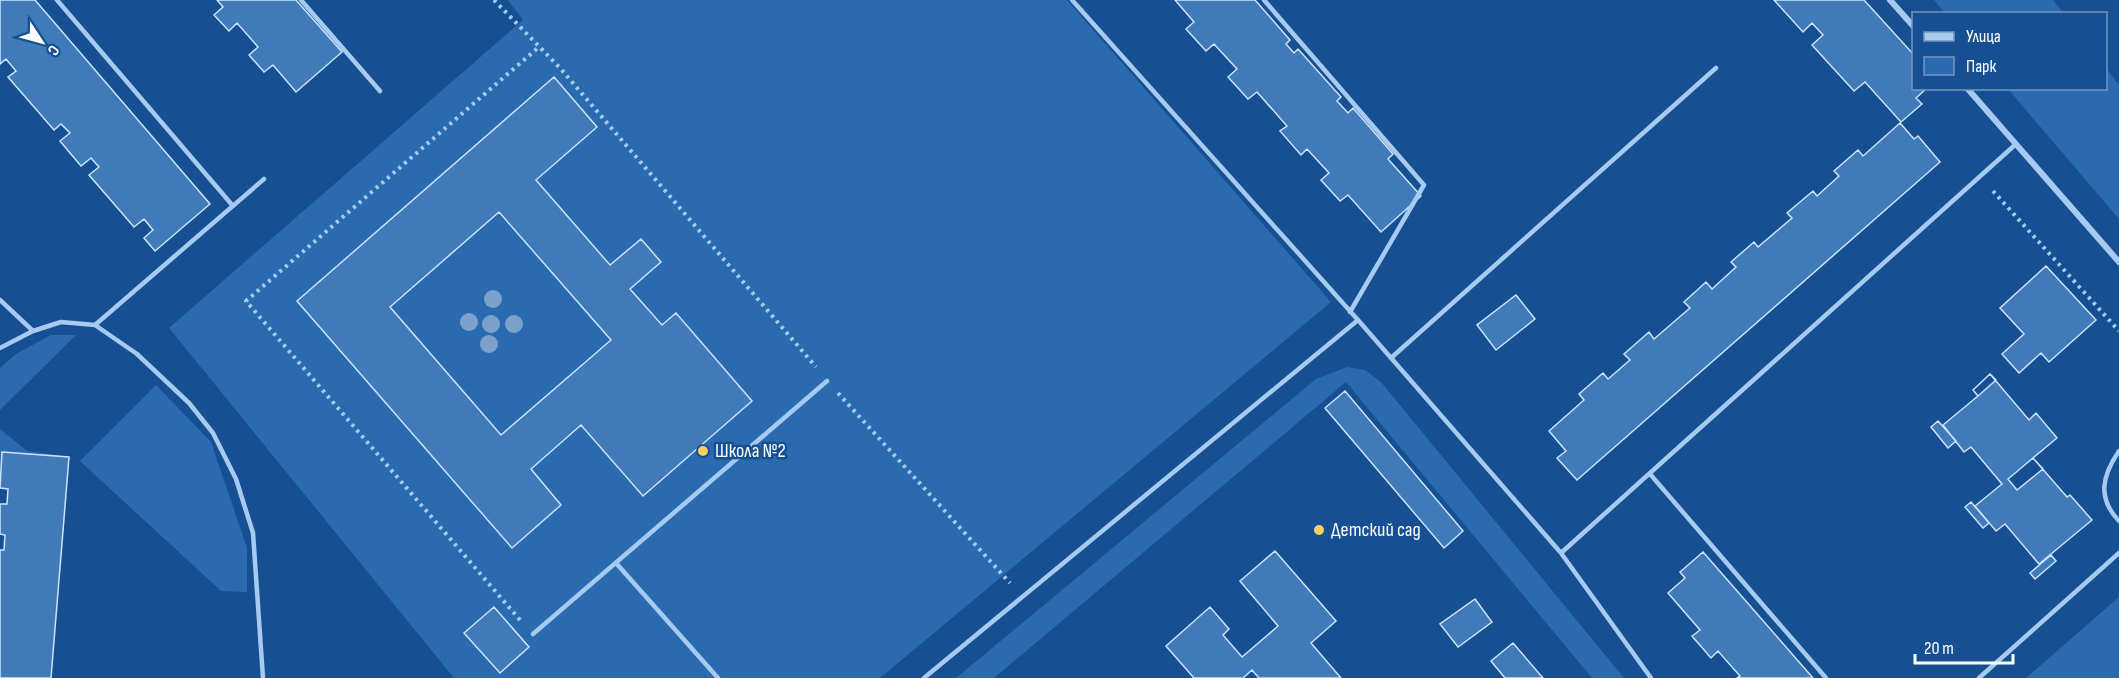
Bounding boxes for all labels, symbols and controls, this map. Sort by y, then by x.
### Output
north arrow [12,12,72,72]
legend [1912,12,2107,90]
text: Улица [1966,26,2001,47]
text: С [43,41,63,59]
text: Парк [1966,56,1997,77]
place label: Школа №2 [715,439,786,463]
marker: Школа №2 [696,444,710,458]
place label: Детский сад [1331,518,1421,542]
marker: Детский сад [1312,523,1326,537]
scale bar [1915,627,2012,665]
text: 20 m [1924,638,1954,659]

